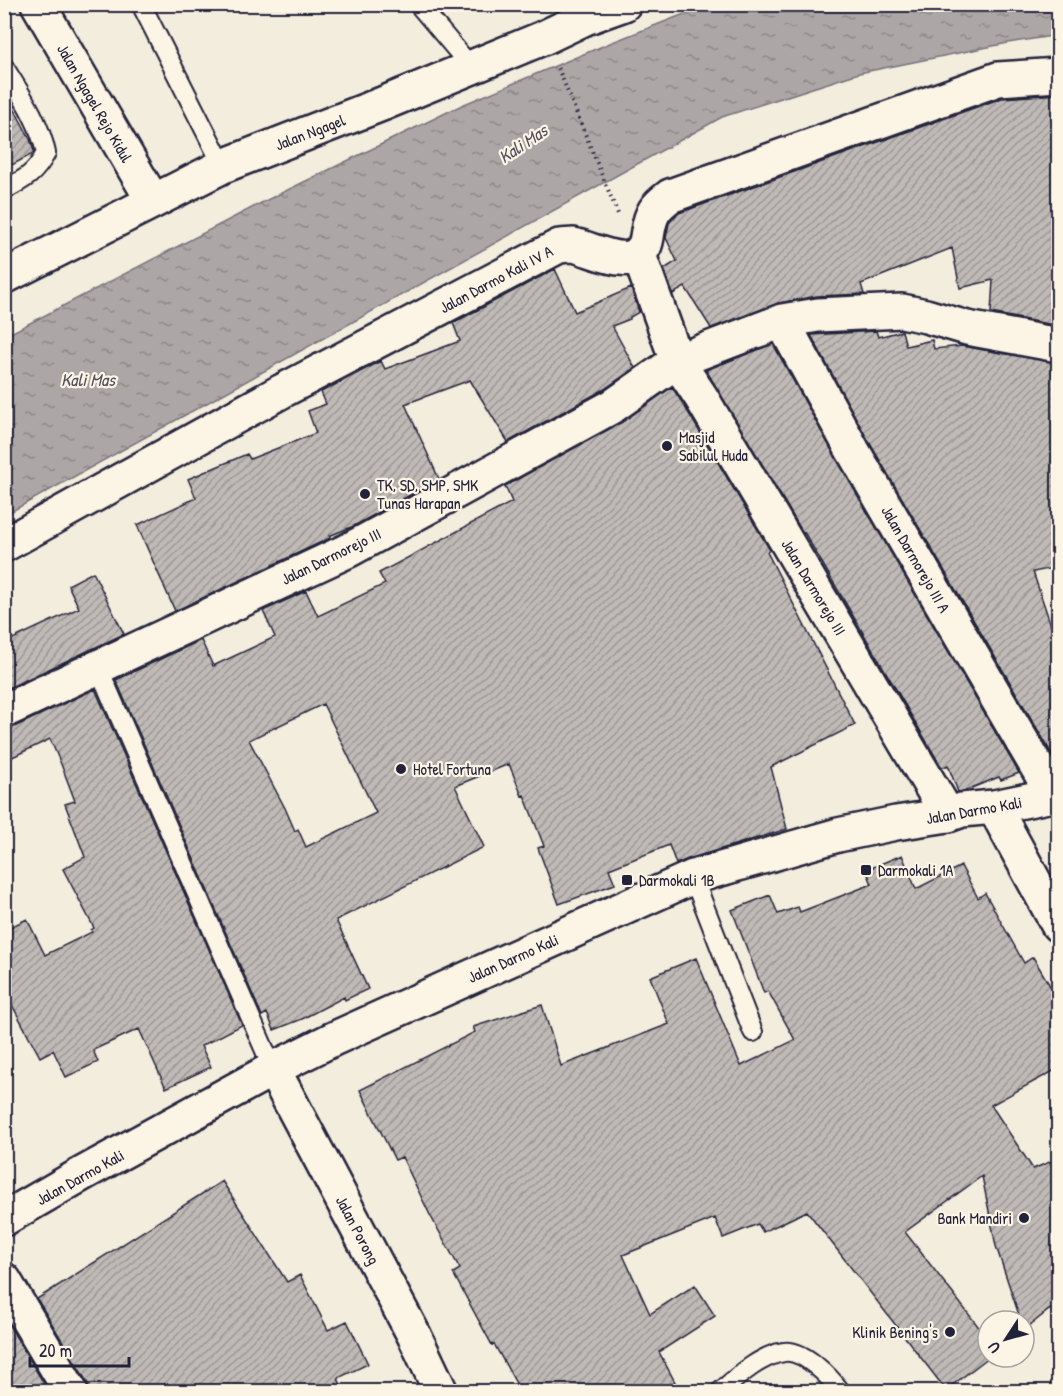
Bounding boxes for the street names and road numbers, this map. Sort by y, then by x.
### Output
street label: Jalan Ngagel Rejo Kidul [52,40,138,167]
street label: Jalan Ngagel [272,108,349,155]
street label: Jalan Darmo Kali IV A [436,240,557,318]
street label: Jalan Darmorejo III A [876,501,956,617]
street label: Jalan Darmorejo III [277,522,385,590]
street label: Jalan Darmorejo III [777,535,851,639]
street label: Jalan Darmo Kali [924,791,1024,829]
street label: Jalan Darmo Kali [464,928,562,988]
street label: Jalan Darmo Kali [32,1144,128,1210]
street label: Jalan Porong [331,1192,385,1268]

